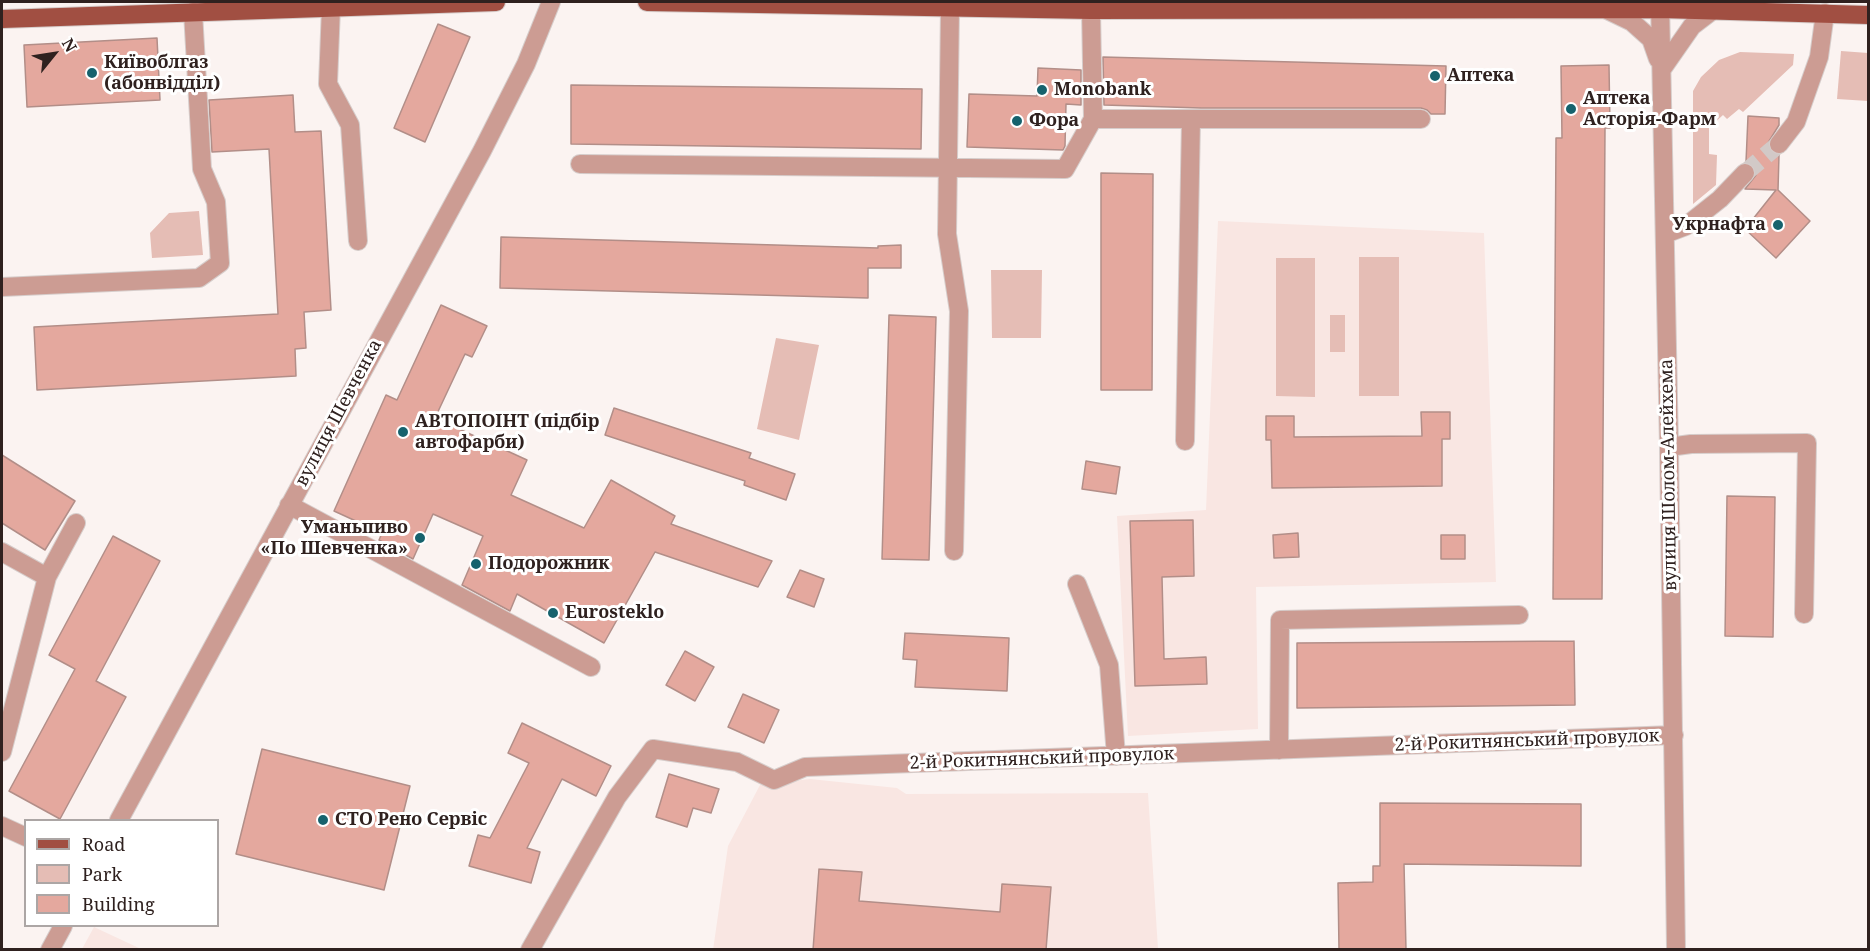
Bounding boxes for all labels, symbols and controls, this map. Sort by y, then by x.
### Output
north arrow [24,24,84,84]
text: N [57,34,82,56]
place label: Київоблгаз (абонвідділ) [104,52,220,94]
place label: Аптека [1447,65,1514,87]
marker: Київоблгаз (абонвідділ) [85,66,99,80]
marker: Аптека [1428,69,1442,83]
place label: Monobank [1054,79,1151,101]
marker: Monobank [1035,83,1049,97]
place label: Аптека Асторія-Фарм [1583,88,1716,130]
marker: Аптека Асторія-Фарм [1564,102,1578,116]
place label: Фора [1029,110,1079,132]
marker: Фора [1010,114,1024,128]
place label: Укрнафта [1673,214,1766,236]
marker: Укрнафта [1771,218,1785,232]
street label: вулиця Шевченка [291,336,387,490]
street label: вулиця Шолом-Алейхема [1656,359,1682,591]
place label: АВТОПОІНТ (підбір автофарби) [415,411,599,454]
marker: АВТОПОІНТ (підбір автофарби) [396,425,410,439]
place label: Уманьпиво «По Шевченка» [260,517,408,560]
marker: Уманьпиво «По Шевченка» [413,531,427,545]
place label: Подорожник [488,553,609,575]
marker: Подорожник [469,557,483,571]
place label: Eurosteklo [565,602,664,624]
marker: Eurosteklo [546,606,560,620]
street label: 2-й Рокитнянський провулок [1394,726,1660,756]
street label: 2-й Рокитнянський провулок [909,744,1175,774]
place label: СТО Рено Сервіс [335,809,487,831]
marker: СТО Рено Сервіс [316,813,330,827]
legend [24,819,219,927]
text: Road [82,832,125,856]
text: Park [82,862,122,886]
text: Building [82,892,155,916]

